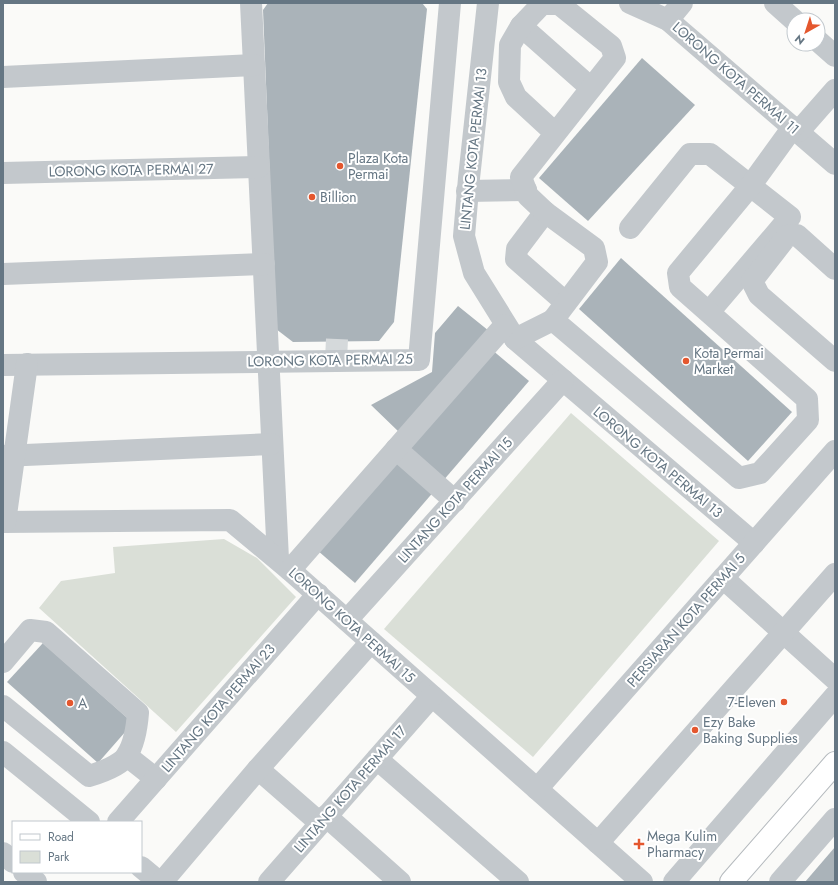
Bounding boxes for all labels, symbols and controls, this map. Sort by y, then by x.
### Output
north arrow [786,12,826,52]
street label: LORONG KOTA PERMAI 11 [669,18,803,138]
street label: LINTANG KOTA PERMAI 13 [455,67,491,231]
place label: Plaza Kota Permai [348,148,408,184]
street label: LORONG KOTA PERMAI 27 [48,159,214,181]
marker: Plaza Kota Permai [335,161,345,171]
place label: Billion [320,187,357,207]
marker: Billion [307,192,317,202]
place label: Kota Permai Market [694,343,764,379]
street label: LORONG KOTA PERMAI 25 [247,349,413,371]
marker: Kota Permai Market [681,356,691,366]
street label: LORONG KOTA PERMAI 13 [589,402,727,522]
street label: LINTANG KOTA PERMAI 15 [393,433,517,567]
street label: PERSIARAN KOTA PERMAI 5 [622,549,750,691]
street label: LORONG KOTA PERMAI 15 [284,563,420,687]
street label: LINTANG KOTA PERMAI 23 [157,639,280,777]
place label: 7-Eleven [727,692,776,712]
place label: A [78,693,88,713]
marker: 7-Eleven [779,697,789,707]
marker: A [65,698,75,708]
place label: Ezy Bake Baking Supplies [703,712,798,748]
street label: LINTANG KOTA PERMAI 17 [289,721,411,857]
marker: Ezy Bake Baking Supplies [690,725,700,735]
legend [12,821,142,873]
place label: Mega Kulim Pharmacy [647,826,717,862]
text: Road [48,828,74,846]
marker: Mega Kulim Pharmacy [634,839,644,849]
text: Park [48,848,70,866]

